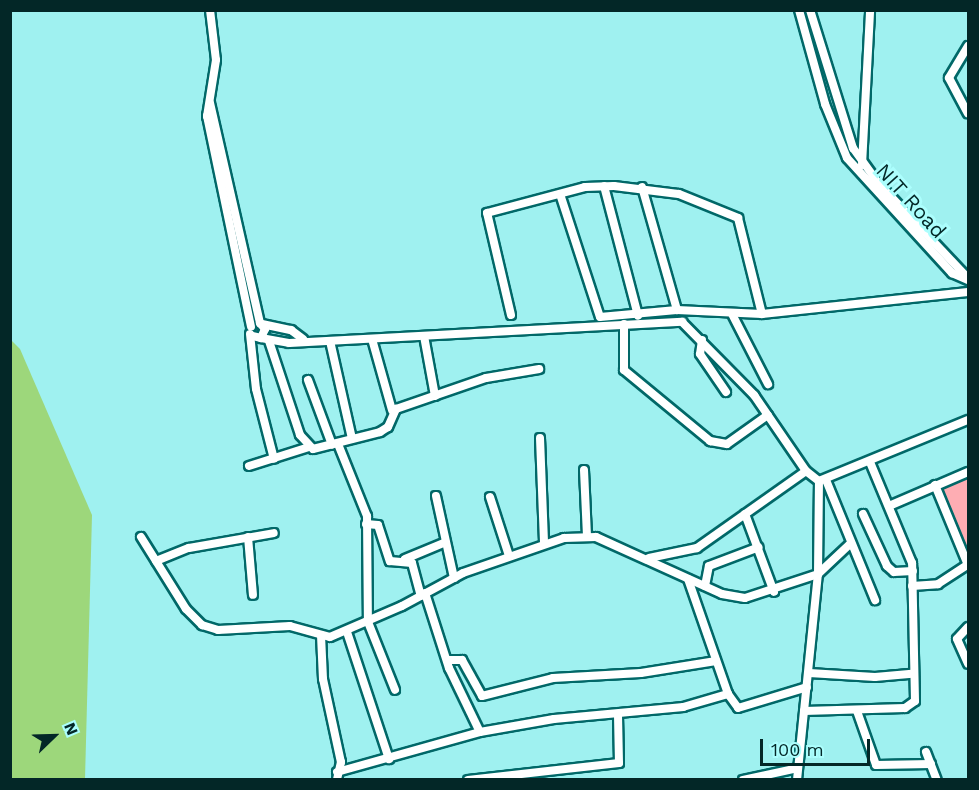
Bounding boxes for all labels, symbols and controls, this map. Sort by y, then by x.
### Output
street label: NIT Road [871,158,951,244]
north arrow [24,706,84,766]
text: N [60,720,82,738]
scale bar [763,727,872,765]
text: 100 m [771,739,824,760]

